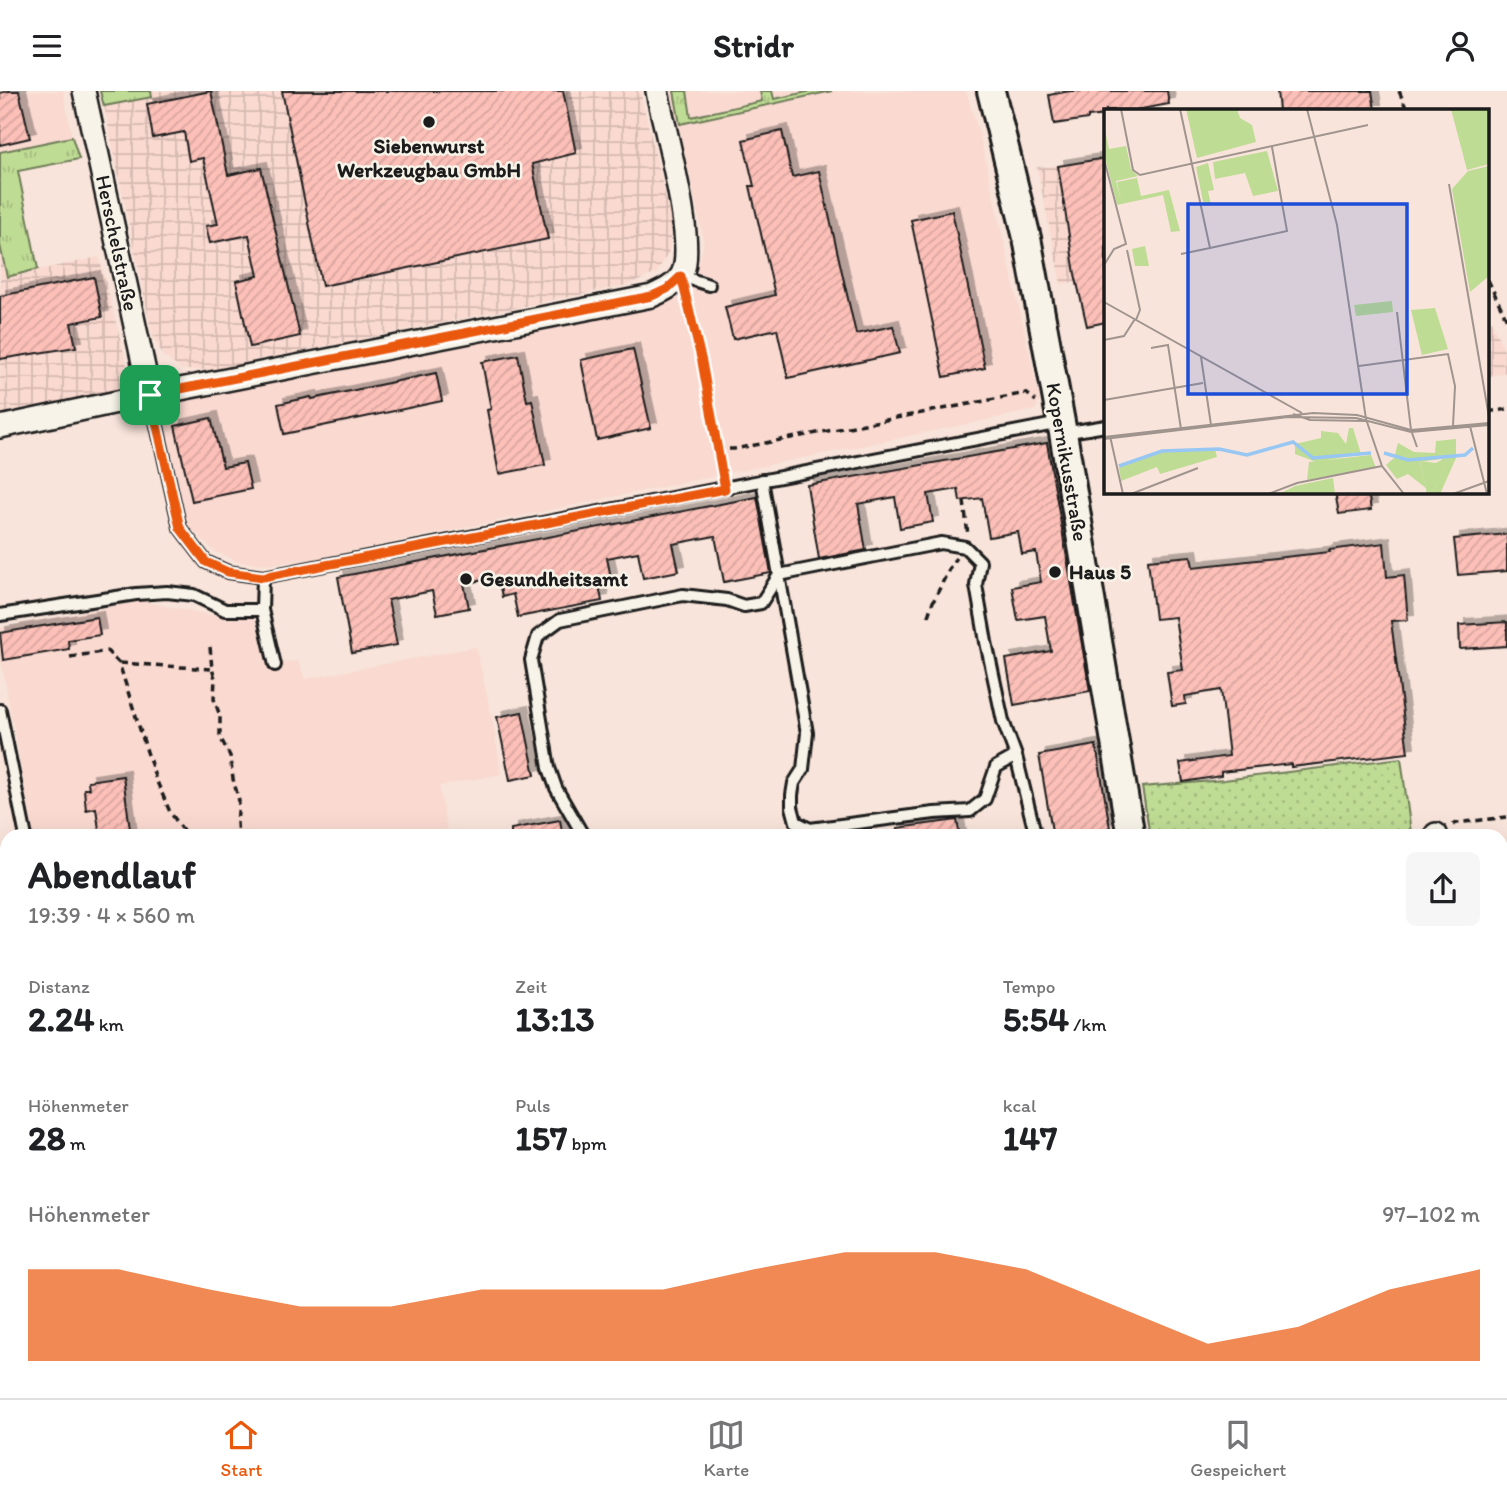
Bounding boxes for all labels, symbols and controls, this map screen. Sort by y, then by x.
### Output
icon: menu [28,27,66,65]
text: Stridr [713,27,794,65]
icon: person [1441,27,1479,65]
inset map [1104,109,1490,493]
marker: Siebenwurst Werkzeugbau GmbH [421,114,437,130]
place label: Siebenwurst Werkzeugbau GmbH [337,133,521,183]
street label: Herschelstraße [91,173,144,313]
pin [120,365,180,425]
icon: arrive [131,376,169,414]
street label: Kopernikusstraße [1041,381,1094,543]
place label: Haus 5 [1069,559,1131,584]
marker: Haus 5 [1047,564,1063,580]
place label: Gesundheitsamt [480,566,628,591]
marker: Gesundheitsamt [458,571,474,587]
text: Abendlauf [28,852,196,898]
button: share [1406,852,1480,926]
text: 19:39 · 4 × 560 m [28,901,195,929]
text: Distanz [28,975,90,998]
text: Zeit [515,975,547,998]
text: Tempo [1003,975,1056,998]
text: 2.24 [28,998,94,1040]
text: 13:13 [515,998,595,1040]
text: 5:54 [1003,998,1069,1040]
text: km [94,1013,124,1036]
text: /km [1069,1013,1106,1036]
text: Höhenmeter [28,1094,129,1117]
text: Puls [515,1094,551,1117]
text: kcal [1003,1094,1036,1117]
text: 28 [28,1117,66,1159]
text: 157 [515,1117,567,1159]
text: 147 [1003,1117,1057,1159]
text: m [66,1132,86,1155]
text: bpm [567,1132,607,1155]
text: Höhenmeter [28,1200,150,1228]
text: 97–102 m [1382,1200,1480,1228]
tab: Start [220,1416,263,1481]
tab: Karte [703,1416,749,1481]
tab: Gespeichert [1190,1416,1286,1481]

